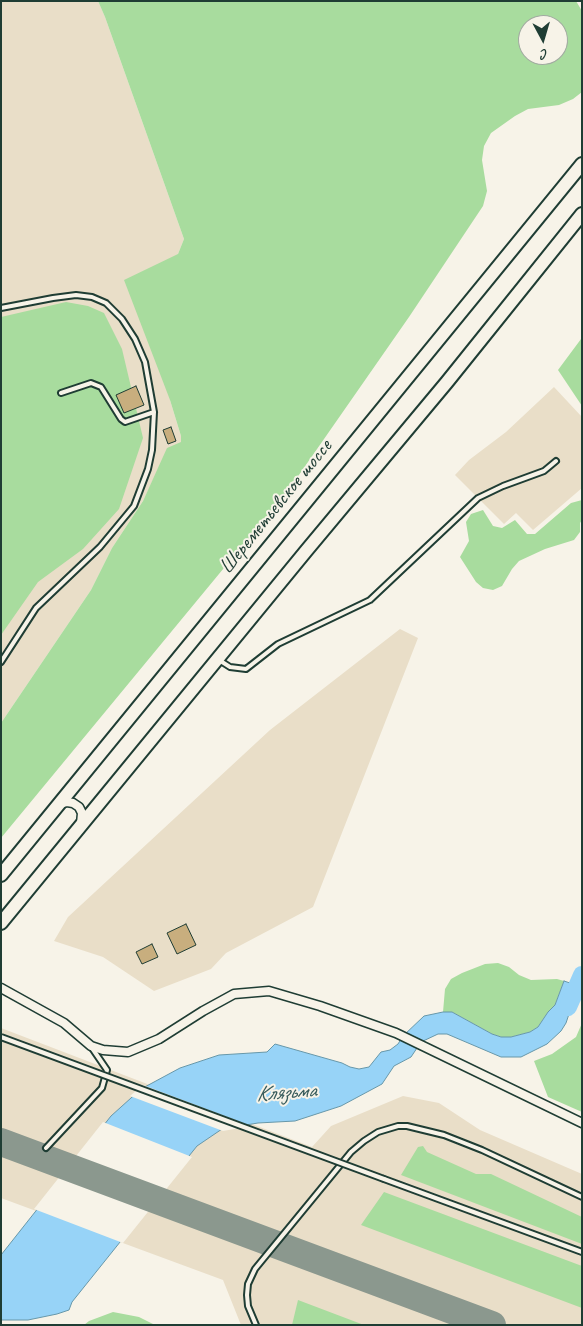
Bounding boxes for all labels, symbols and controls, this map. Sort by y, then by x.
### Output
north arrow [518,15,568,65]
text: С [540,46,549,63]
street label: Шереметьевское шоссе [214,435,338,579]
water label: Клязьма [255,1078,317,1108]

